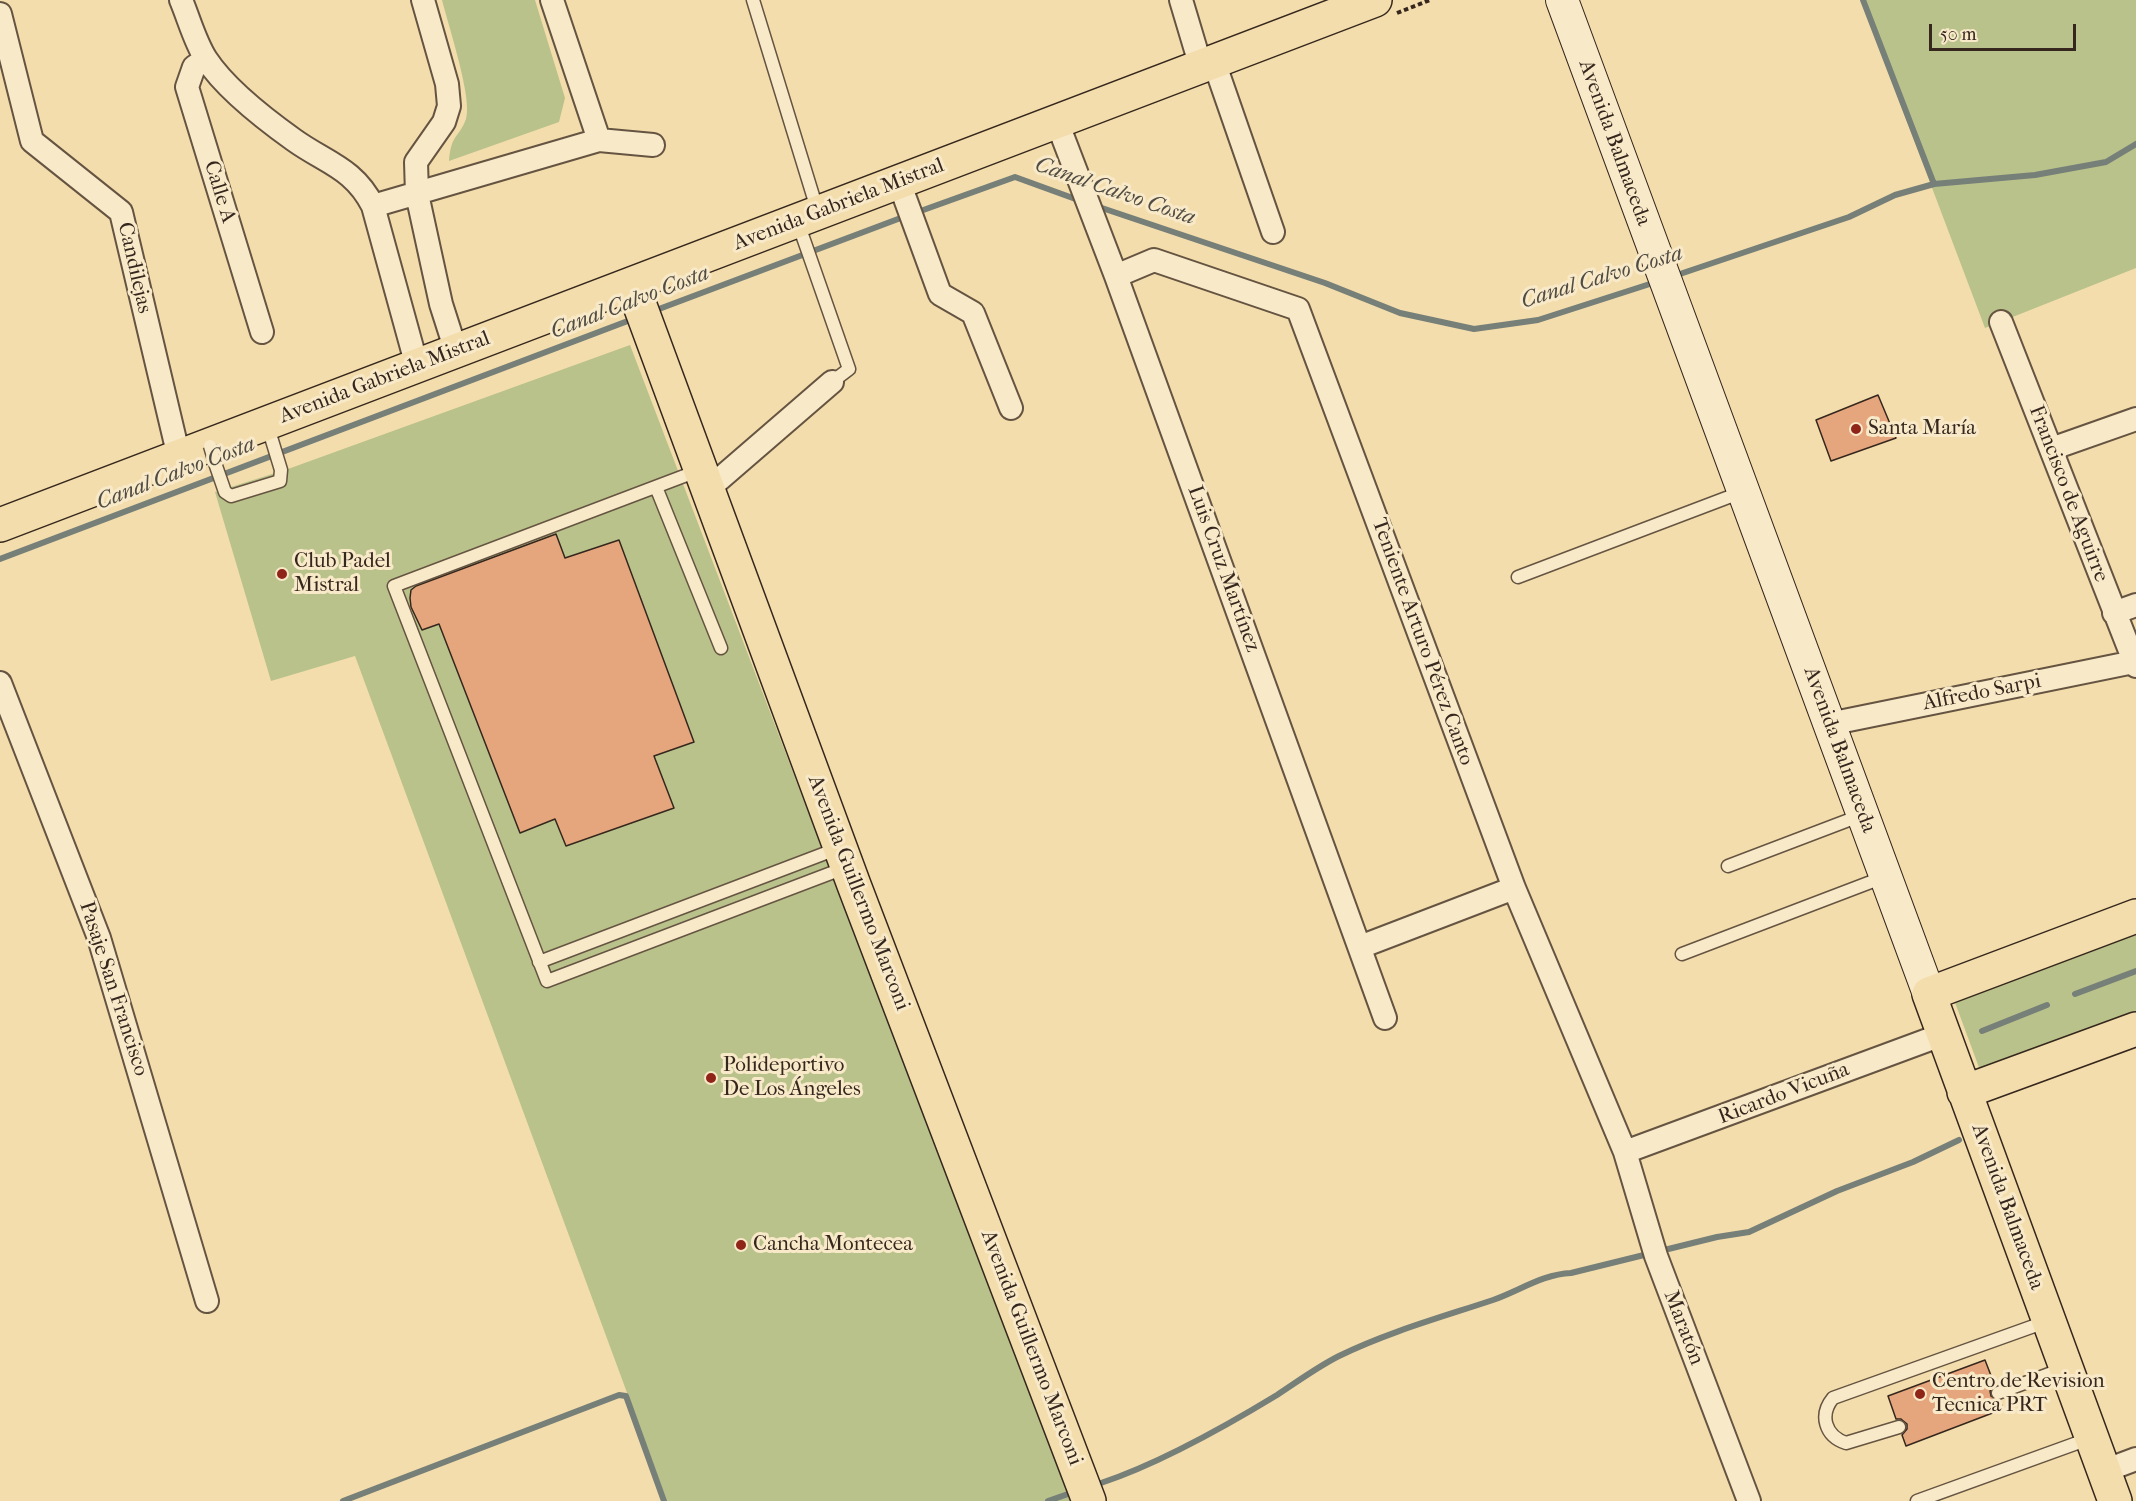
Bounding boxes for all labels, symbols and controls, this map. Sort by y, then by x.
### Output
scale bar [1932,12,2079,50]
text: 50 m [1940,24,1976,45]
street label: Avenida Balmaceda [1572,57,1656,229]
water label: Canal Calvo Costa [1031,152,1199,232]
street label: Avenida Gabriela Mistral [730,153,948,257]
street label: Calle A [198,158,240,226]
street label: Candilejas [111,220,157,316]
water label: Canal Calvo Costa [1518,241,1686,315]
water label: Canal Calvo Costa [547,261,713,345]
street label: Avenida Gabriela Mistral [276,326,494,430]
street label: Francisco de Aguirre [2023,402,2113,586]
place label: Santa María [1868,416,1976,442]
marker: Santa María [1849,422,1863,436]
water label: Canal Calvo Costa [93,432,259,516]
street label: Luis Cruz Martínez [1181,482,1265,656]
street label: Teniente Arturo Pérez Canto [1365,515,1479,769]
place label: Club Padel Mistral [294,549,391,599]
marker: Club Padel Mistral [275,567,289,581]
street label: Avenida Balmaceda [1797,664,1881,836]
street label: Alfredo Sarpi [1921,669,2043,717]
street label: Avenida Guillermo Marconi [801,772,915,1014]
street label: Pasaje San Francisco [73,898,153,1080]
place label: Polideportivo De Los Ángeles [723,1053,861,1103]
street label: Ricardo Vicuña [1715,1057,1853,1131]
marker: Polideportivo De Los Ángeles [704,1071,718,1085]
street label: Avenida Balmaceda [1965,1121,2049,1293]
street label: Avenida Guillermo Marconi [974,1227,1088,1469]
place label: Cancha Montecea [753,1232,913,1258]
marker: Cancha Montecea [734,1238,748,1252]
street label: Maratón [1657,1287,1709,1369]
place label: Centro de Revision Tecnica PRT [1932,1369,2105,1419]
marker: Centro de Revision Tecnica PRT [1913,1387,1927,1401]

